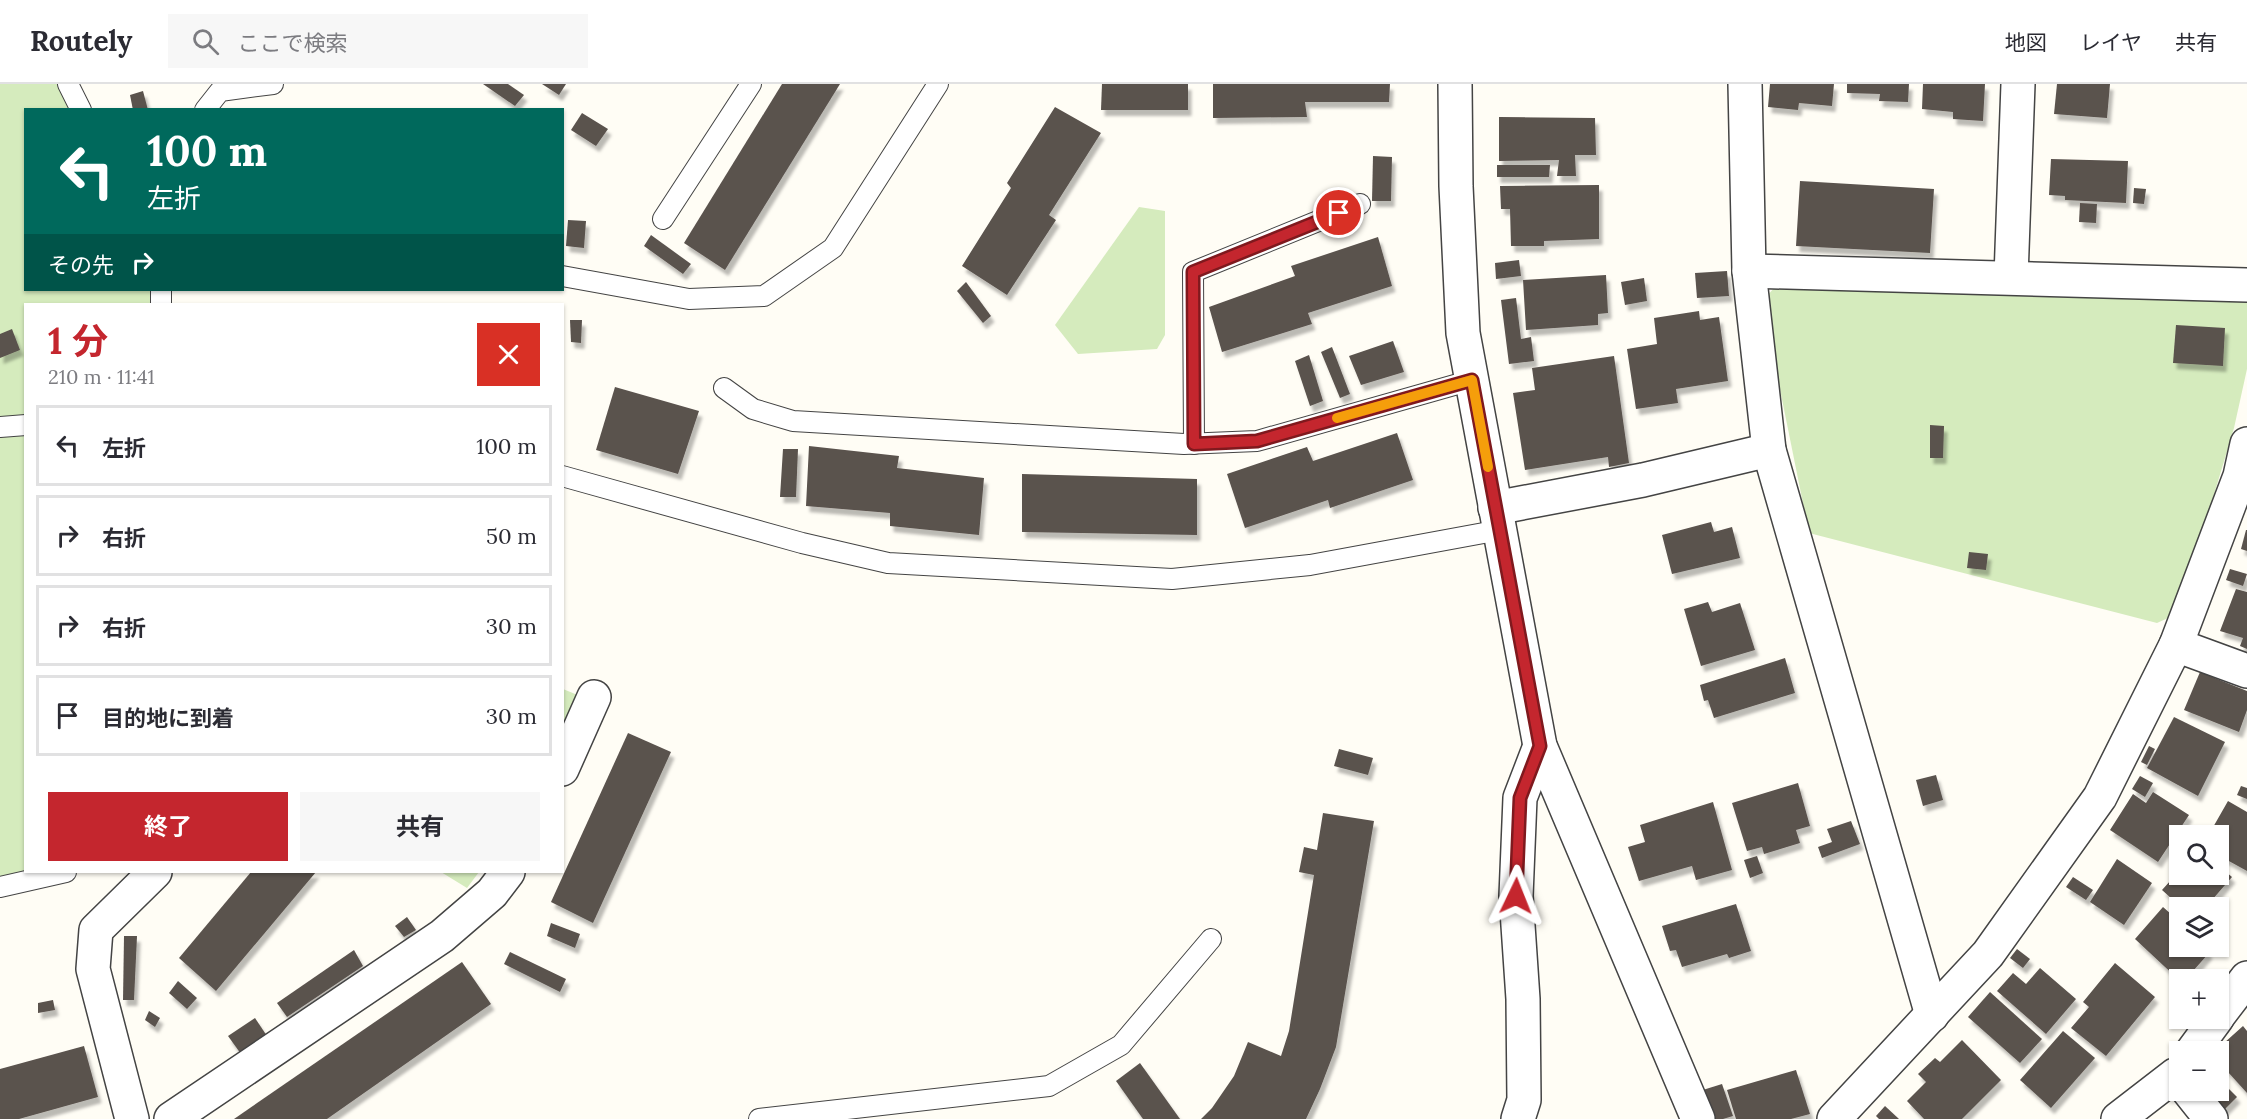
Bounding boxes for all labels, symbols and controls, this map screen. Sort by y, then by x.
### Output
search box [168,14,588,68]
text: Routely [30,23,132,59]
icon: search [189,25,222,58]
text: ここで検索 [237,29,347,57]
text: 地図 [2005,29,2047,56]
text: レイヤ [2080,29,2142,56]
text: 共有 [2175,29,2217,56]
text: 100 m [147,124,267,178]
icon: left [48,132,126,210]
text: 左折 [147,181,201,215]
pin [1313,187,1364,238]
icon: arrive [1322,196,1355,229]
icon: right [126,246,159,279]
text: その先 [48,251,114,279]
text: 1 分 [48,318,108,364]
button: close [477,323,540,386]
text: 210 m · 11:41 [48,364,155,389]
icon: left [51,429,84,462]
text: 100 m [476,432,537,460]
text: 左折 [102,434,146,462]
icon: right [51,519,84,552]
text: 50 m [486,522,537,550]
text: 右折 [102,524,146,552]
icon: right [51,609,84,642]
text: 30 m [486,612,537,640]
text: 右折 [102,614,146,642]
icon: arrive [51,699,84,732]
text: 30 m [486,702,537,730]
text: 目的地に到着 [102,704,234,732]
button: 終了 [48,792,288,861]
button: 共有 [300,792,540,861]
map controls [2169,825,2229,1101]
button: search [2169,825,2229,885]
position arrow [1484,864,1548,928]
button: layers [2169,897,2229,957]
button: + [2169,969,2229,1029]
button: − [2169,1041,2229,1101]

